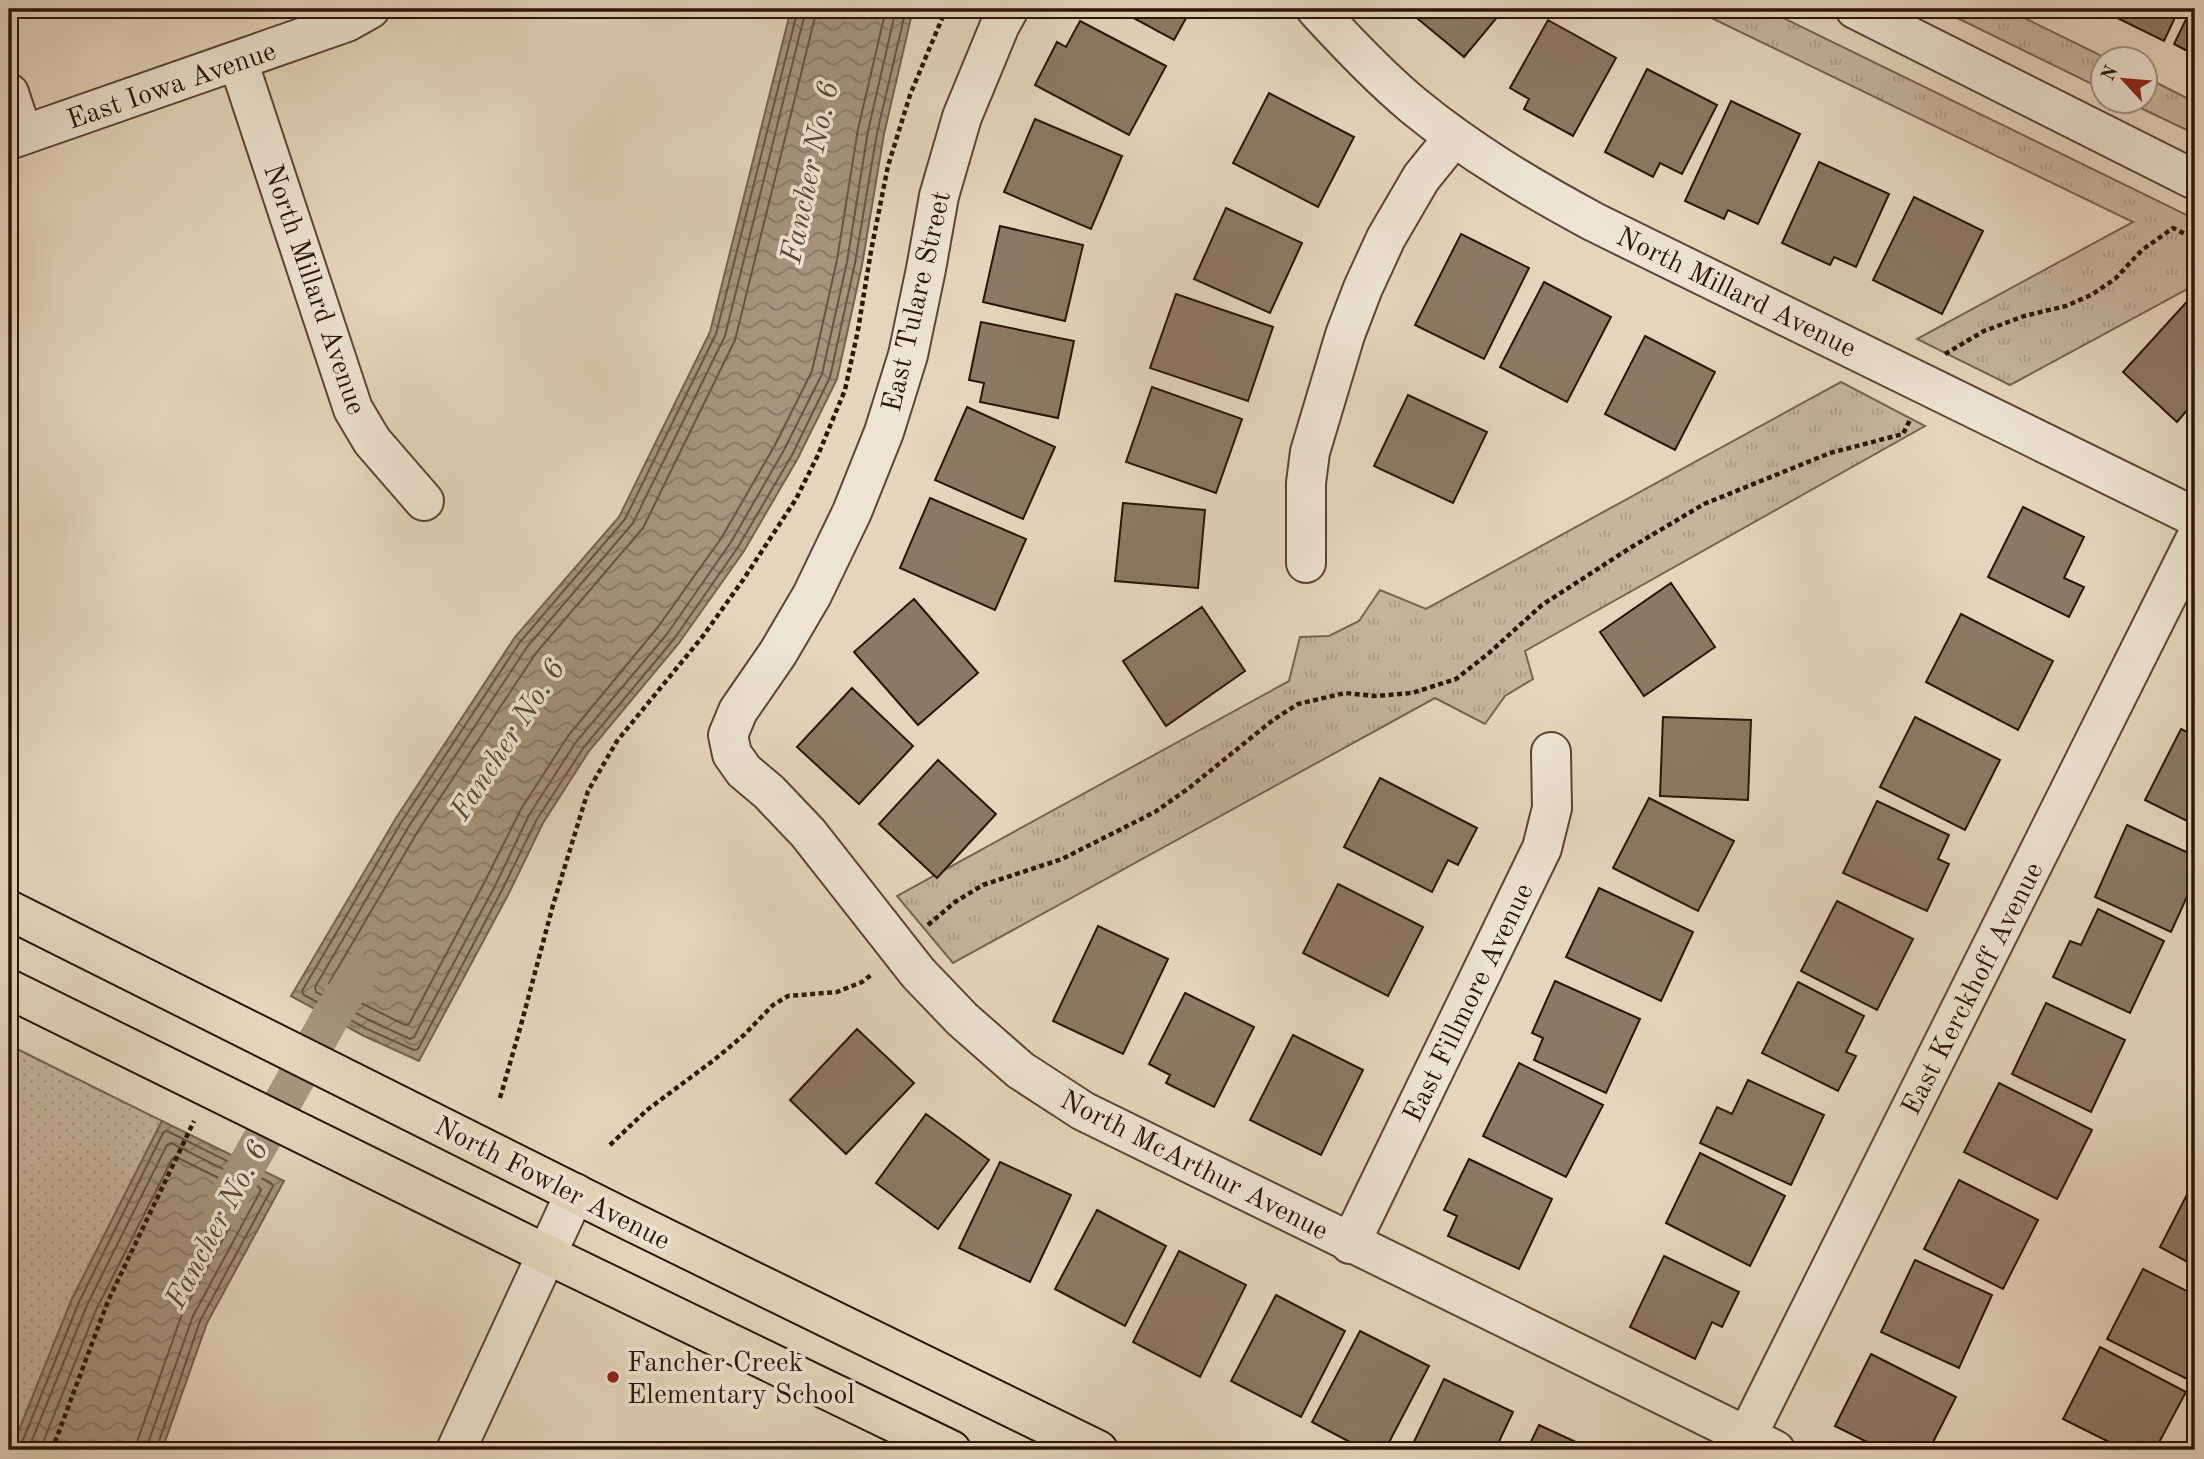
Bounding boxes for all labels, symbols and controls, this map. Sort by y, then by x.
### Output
street label: East Iowa Avenue [64,38,280,136]
north arrow [2088,46,2158,116]
text: N [2099,63,2123,84]
water label: Fancher No. 6 [777,79,845,267]
street label: North Millard Avenue [257,161,369,419]
street label: East Tulare Street [879,189,957,415]
street label: North Millard Avenue [1612,224,1860,364]
water label: Fancher No. 6 [445,654,572,827]
street label: East Kerckhoff Avenue [1898,858,2050,1120]
street label: East Fillmore Avenue [1400,880,1540,1127]
street label: North McArthur Avenue [1055,1087,1332,1246]
street label: North Fowler Avenue [429,1113,674,1256]
water label: Fancher No. 6 [161,1136,274,1315]
place label: Fancher Creek Elementary School [627,1350,855,1410]
marker: Fancher Creek Elementary School [605,1369,621,1385]

